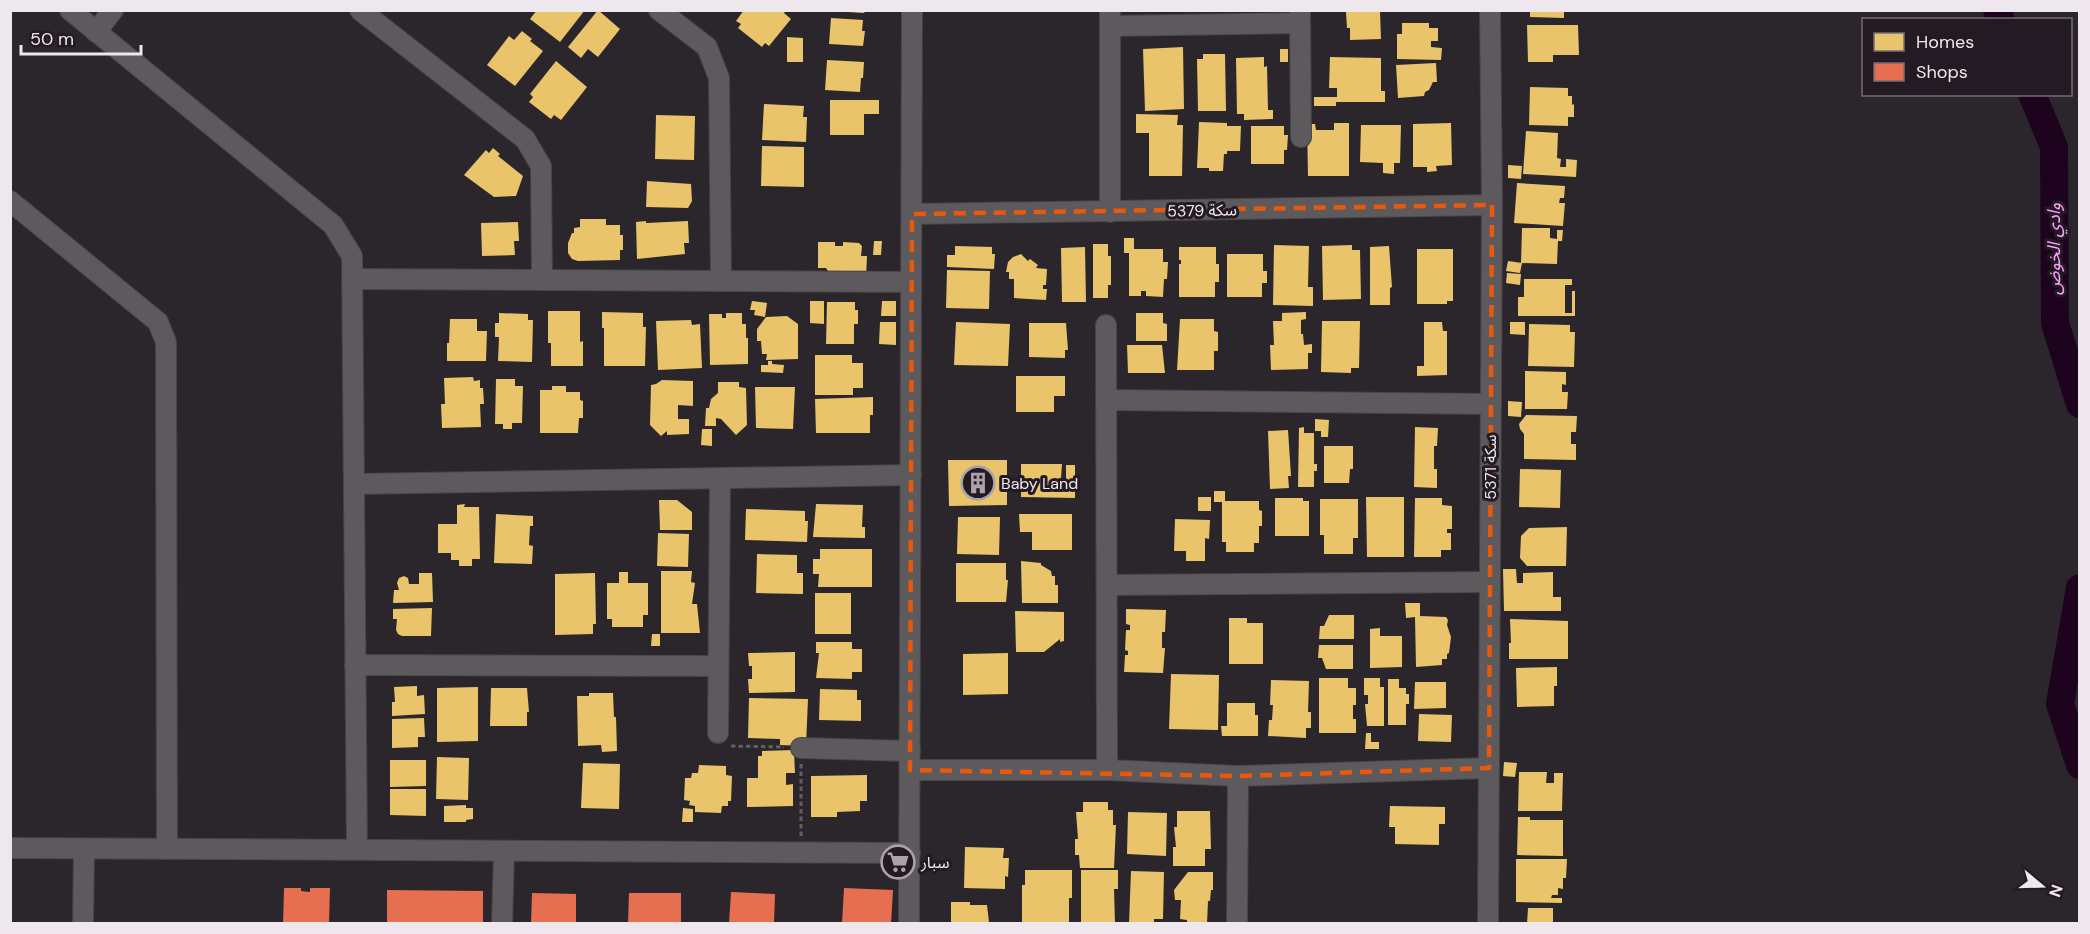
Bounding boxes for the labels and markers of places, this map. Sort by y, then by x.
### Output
building icon: Baby Land [960,465,996,501]
place label: Baby Land [1001,473,1078,494]
supermarket icon: سبار [880,844,916,880]
place label: سبار [920,852,950,873]

